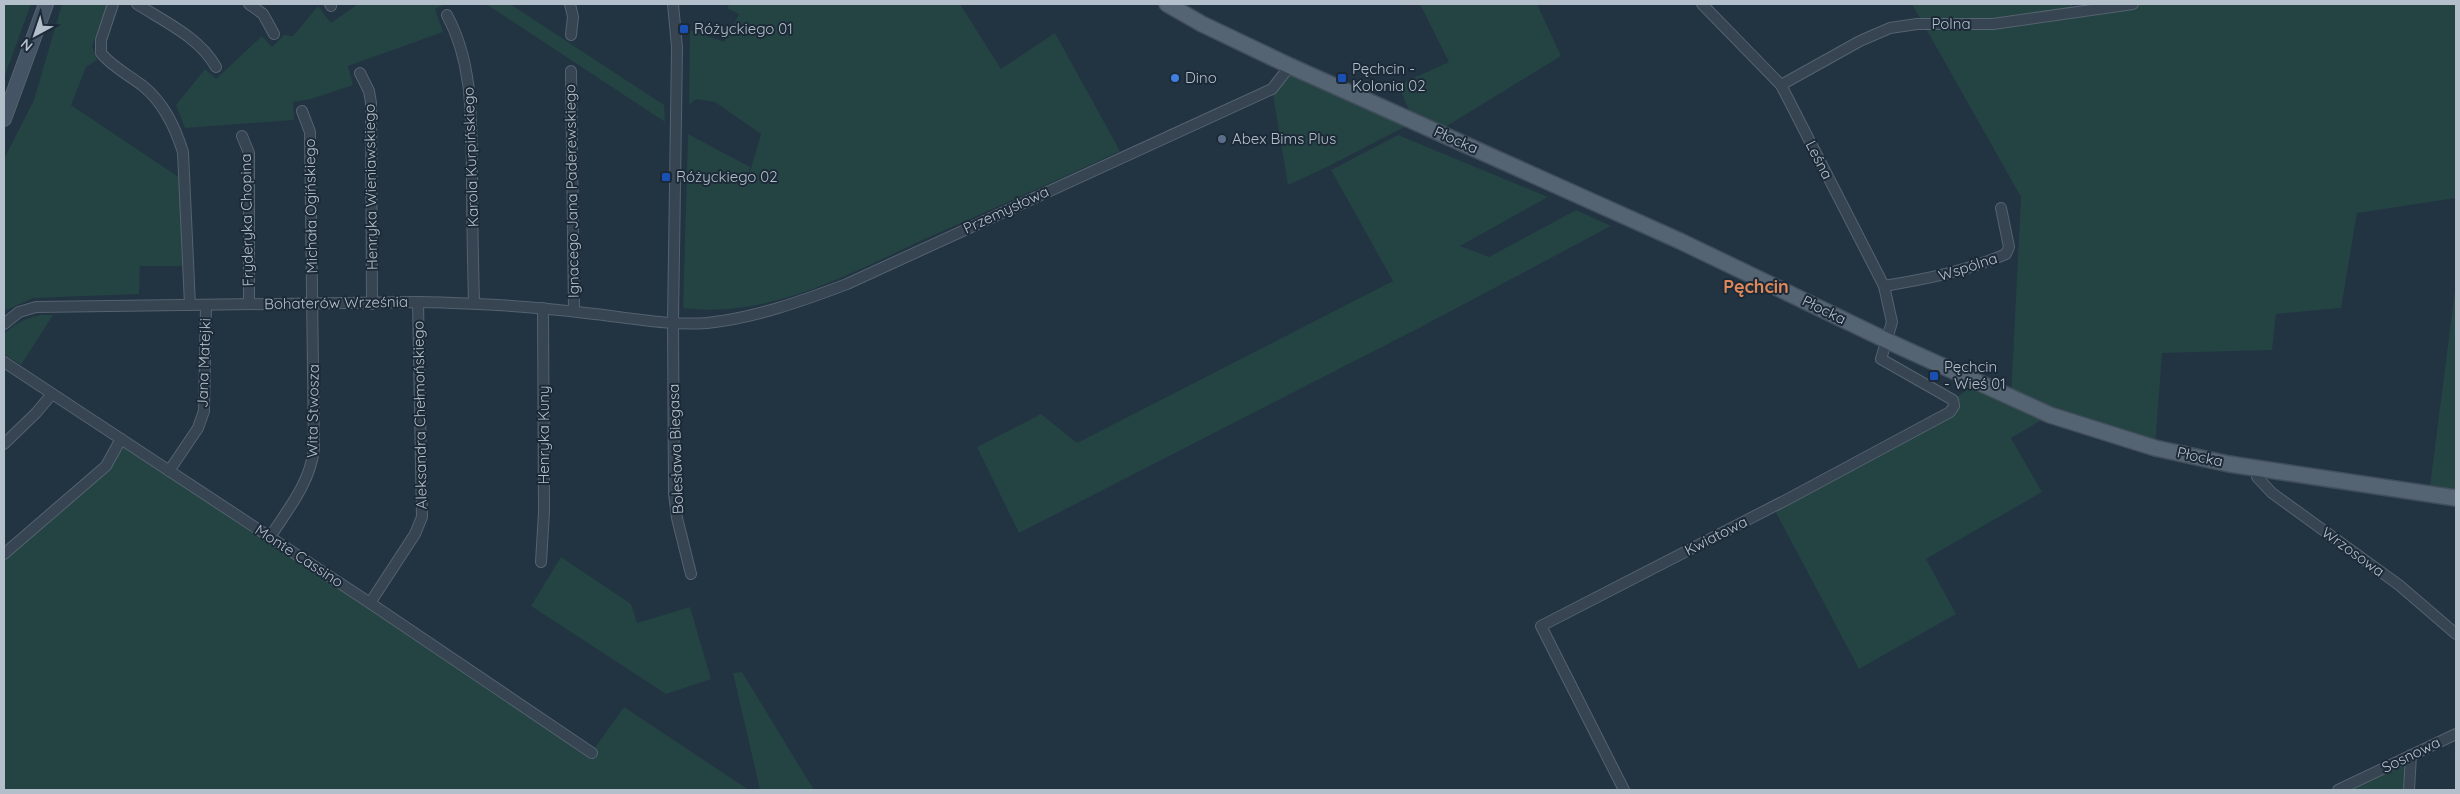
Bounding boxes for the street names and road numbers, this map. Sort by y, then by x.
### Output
street label: Polna [1931,14,1971,33]
street label: Ignacego Jana Paderewskiego [560,84,583,298]
street label: Karola Kurpińskiego [459,87,482,227]
street label: Henryka Wieniawskiego [360,104,381,270]
street label: Płocka [1431,121,1481,158]
street label: Leśna [1802,137,1837,182]
street label: Michała Ogińskiego [300,138,321,274]
street label: Fryderyka Chopina [236,153,257,287]
street label: Przemysłowa [960,181,1052,238]
street label: Wspólna [1936,248,2000,285]
street label: Płocka [1799,291,1849,328]
street label: Bohaterów Września [264,292,408,313]
street label: Jana Matejki [192,318,215,408]
street label: Aleksandra Chełmońskiego [408,321,431,509]
street label: Wita Stwosza [302,364,323,458]
street label: Bolesława Biegasa [664,383,687,515]
street label: Henryka Kuny [534,386,553,485]
street label: Płocka [2175,442,2225,471]
street label: Kwiatowa [1681,512,1750,559]
street label: Monte Cassino [251,520,347,591]
street label: Wrzosowa [2318,523,2388,581]
street label: Sosnowa [2378,732,2443,777]

